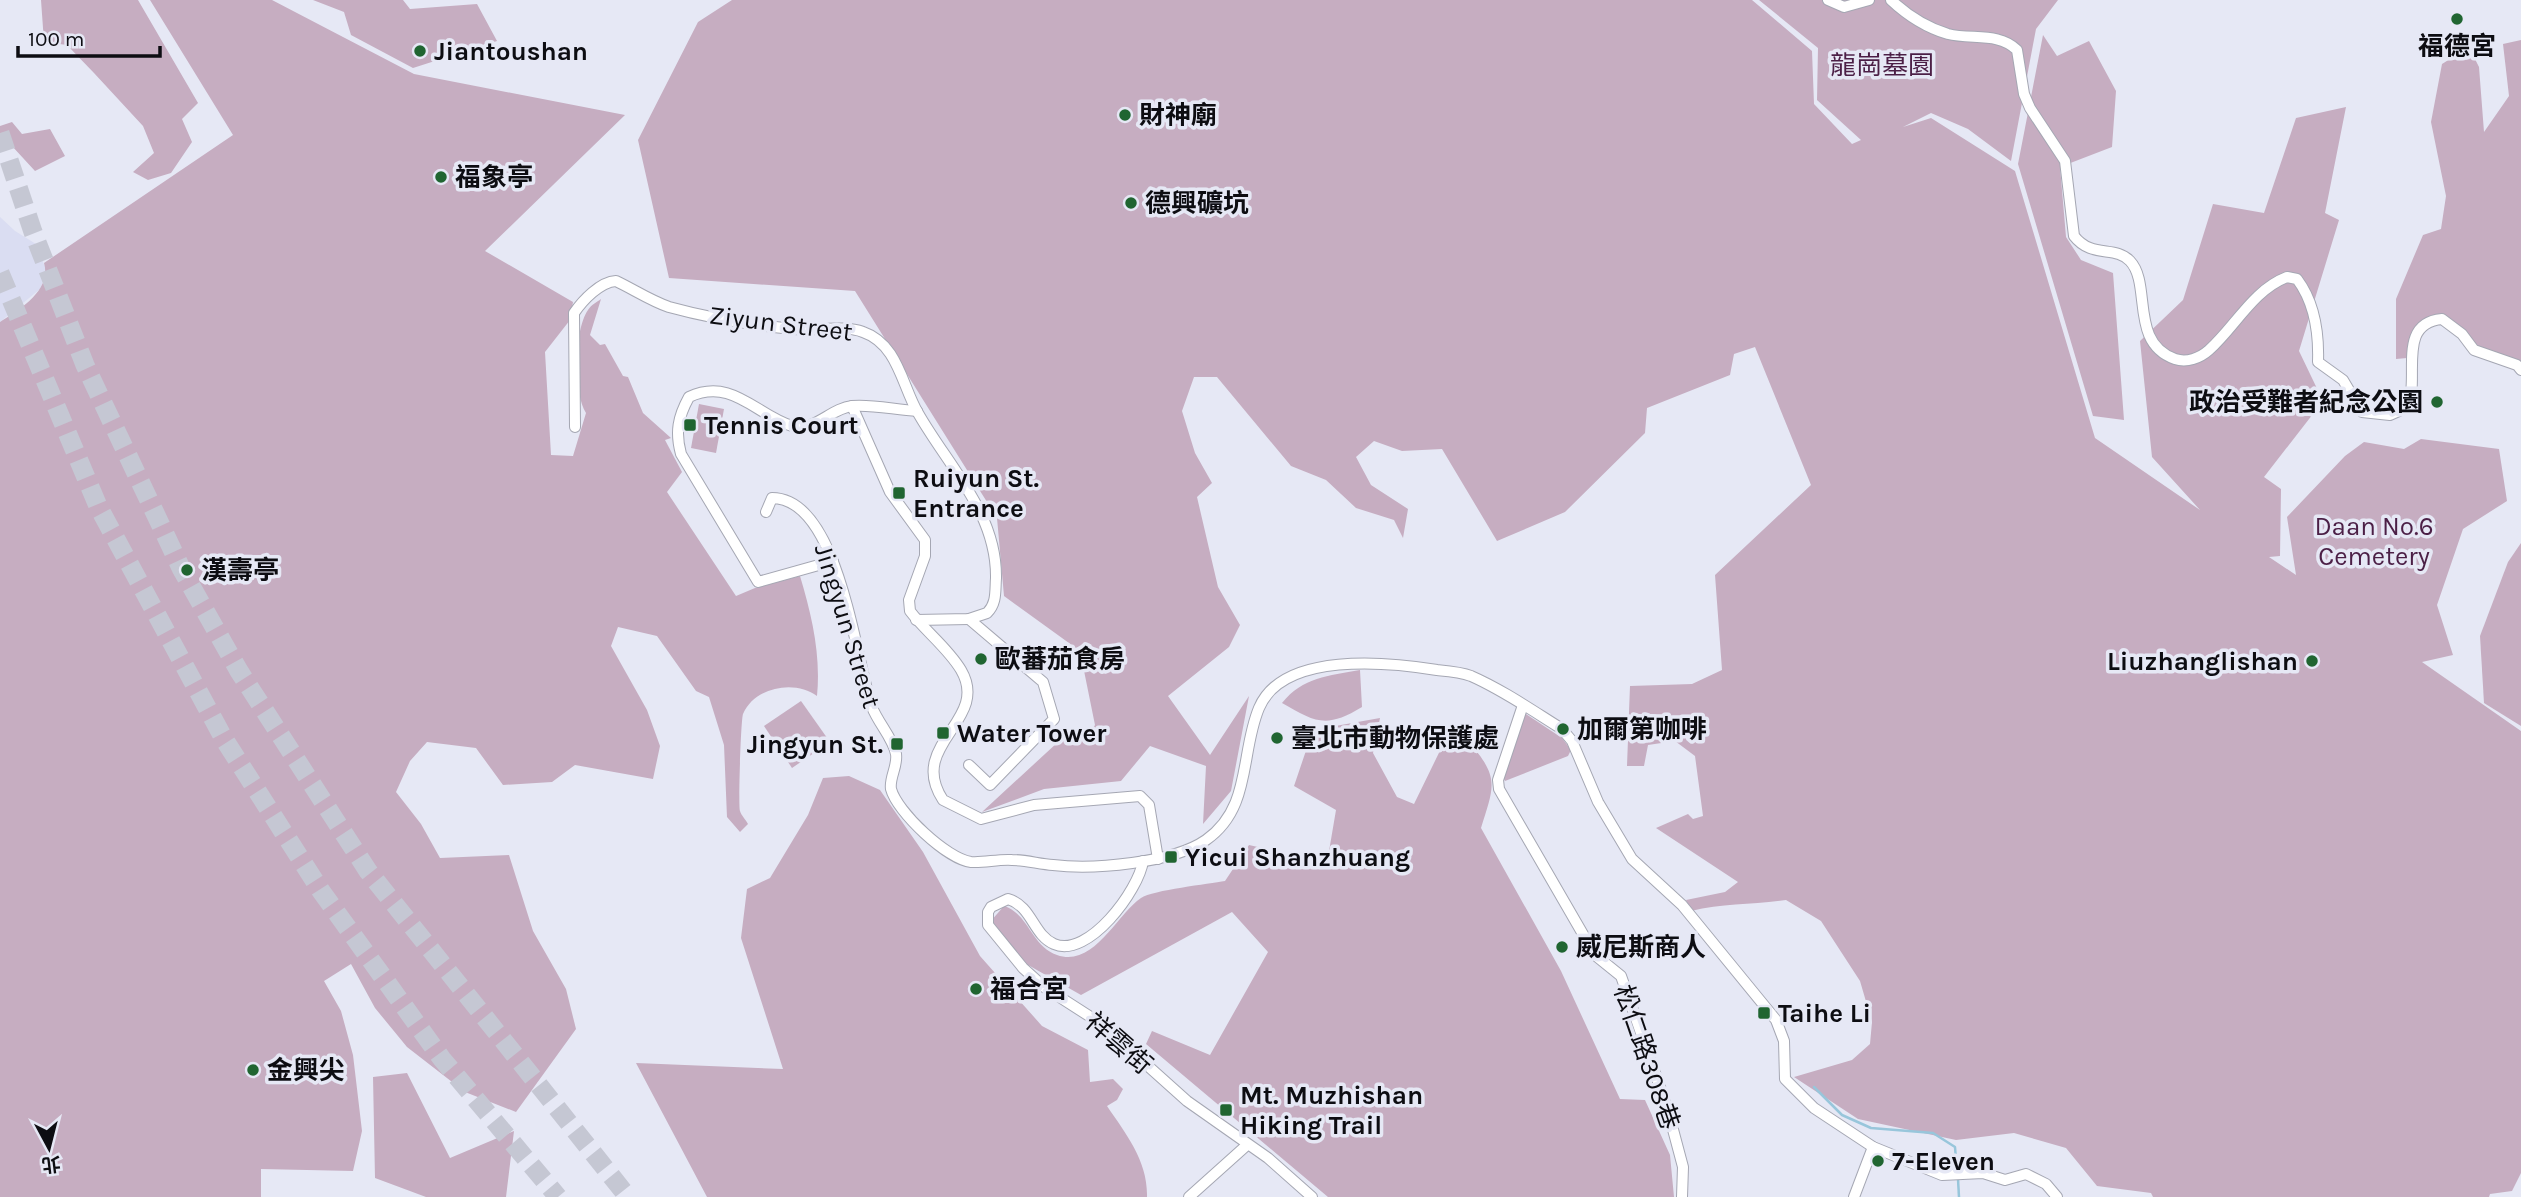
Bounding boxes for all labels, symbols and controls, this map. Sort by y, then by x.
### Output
marker: 福德宮 [2449,11,2465,27]
scale bar [18,14,159,58]
text: 100 m [28,27,85,51]
place label: 福德宮 [2418,31,2496,62]
place label: Jiantoushan [434,36,588,67]
marker: Jiantoushan [412,43,428,59]
park label: 龍崗墓園 [1830,50,1934,81]
place label: 財神廟 [1139,100,1217,131]
marker: 財神廟 [1117,107,1133,123]
place label: 福象亭 [455,162,533,193]
marker: 福象亭 [433,169,449,185]
place label: 德興礦坑 [1145,188,1249,219]
marker: 德興礦坑 [1123,195,1139,211]
street label: Ziyun Street [707,299,855,348]
place label: 政治受難者紀念公園 [2189,387,2423,418]
marker: 政治受難者紀念公園 [2429,394,2445,410]
place label: Tennis Court [704,410,859,441]
marker: Tennis Court [682,417,698,433]
place label: Ruiyun St. Entrance [913,463,1039,524]
marker: Ruiyun St. Entrance [891,485,907,501]
park label: Daan No.6 Cemetery [2314,511,2434,572]
street label: Jingyun Street [808,540,887,712]
place label: 漢壽亭 [201,555,279,586]
marker: 漢壽亭 [179,562,195,578]
place label: 歐蕃茄食房 [995,644,1125,675]
place label: Liuzhanglishan [2107,646,2298,677]
marker: 歐蕃茄食房 [973,651,989,667]
marker: Liuzhanglishan [2304,653,2320,669]
place label: 加爾第咖啡 [1577,714,1707,745]
place label: Water Tower [957,718,1107,749]
marker: 加爾第咖啡 [1555,721,1571,737]
place label: 臺北市動物保護處 [1291,723,1499,754]
marker: Water Tower [935,725,951,741]
place label: Jingyun St. [747,729,883,760]
marker: 臺北市動物保護處 [1269,730,1285,746]
marker: Jingyun St. [889,736,905,752]
place label: Yicui Shanzhuang [1185,842,1410,873]
marker: Yicui Shanzhuang [1163,849,1179,865]
place label: 威尼斯商人 [1576,932,1706,963]
marker: 威尼斯商人 [1554,939,1570,955]
place label: 福合宮 [990,974,1068,1005]
marker: 福合宮 [968,981,984,997]
street label: 松仁路308巷 [1607,981,1686,1133]
place label: Taihe Li [1778,998,1871,1029]
marker: Taihe Li [1756,1005,1772,1021]
street label: 祥雲街 [1079,1006,1158,1081]
place label: 金興尖 [267,1055,345,1086]
marker: 金興尖 [245,1062,261,1078]
place label: Mt. Muzhishan Hiking Trail [1240,1080,1423,1141]
marker: Mt. Muzhishan Hiking Trail [1218,1102,1234,1118]
north arrow [14,1113,84,1183]
place label: 7-Eleven [1892,1146,1995,1177]
text: 北 [40,1152,62,1176]
marker: 7-Eleven [1870,1153,1886,1169]

